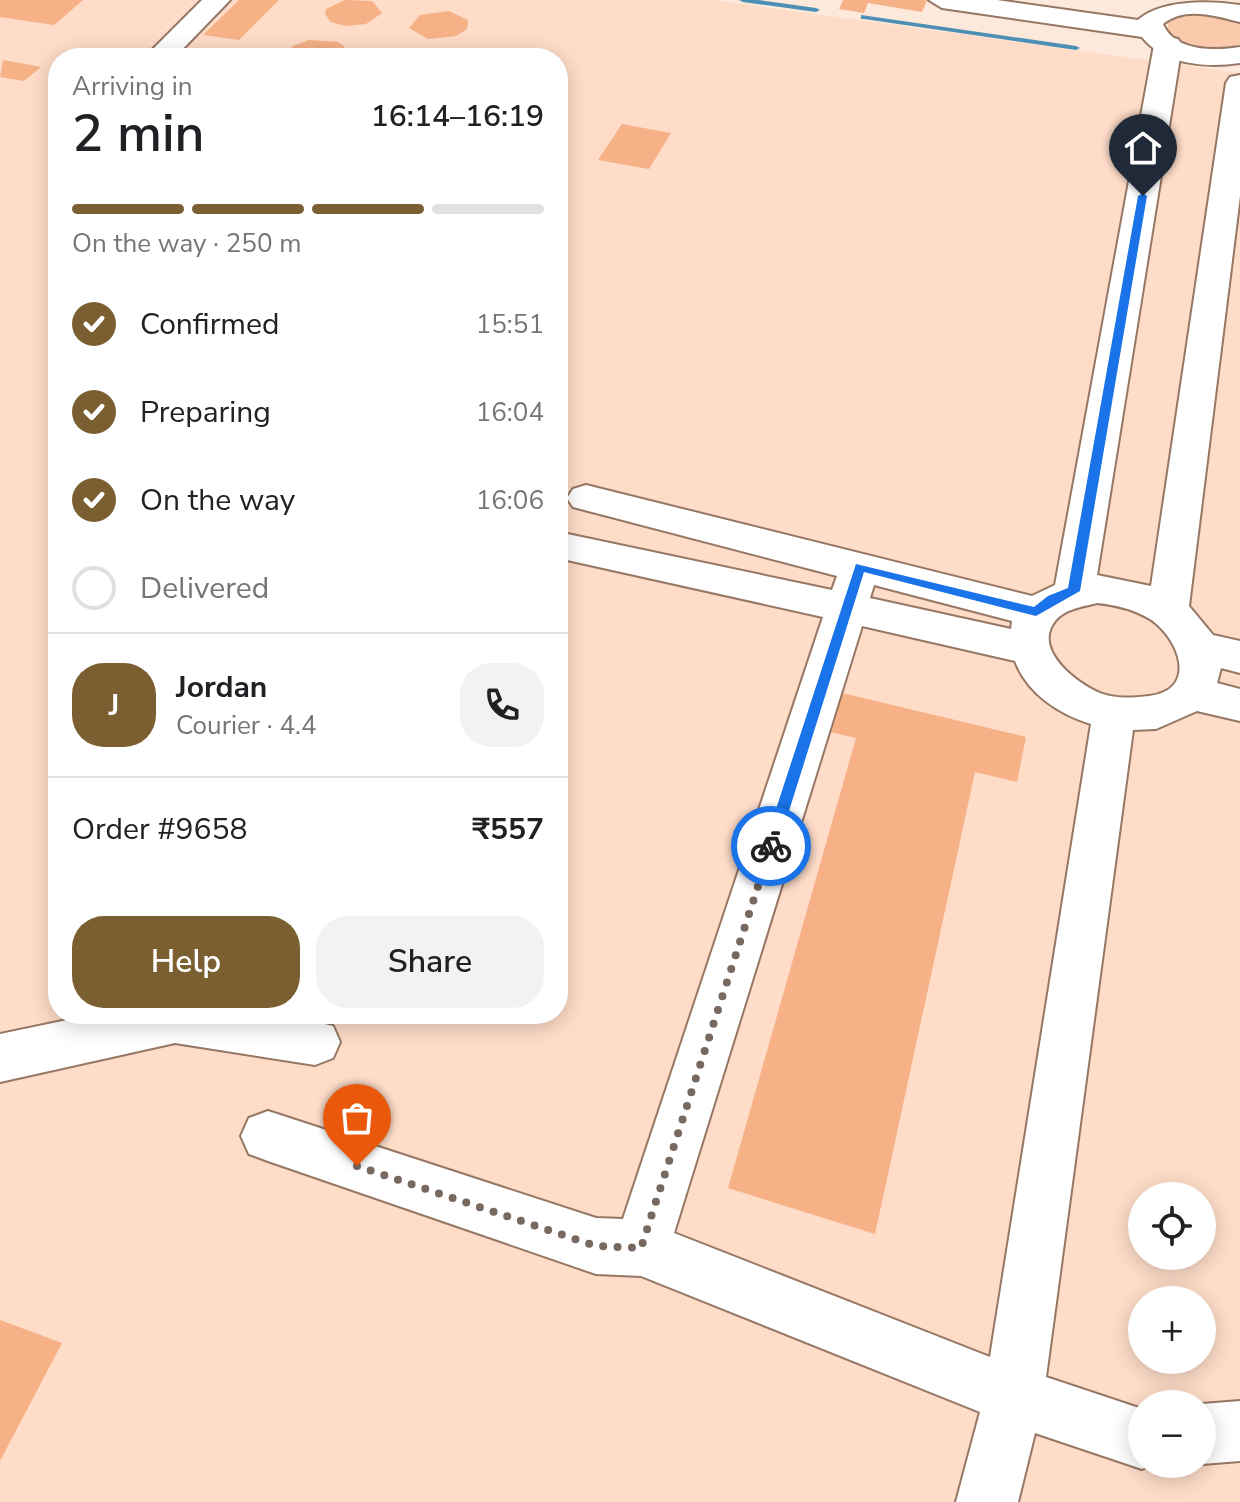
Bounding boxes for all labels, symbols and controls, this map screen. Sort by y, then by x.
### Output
text: Arriving in [72,69,193,104]
text: 16:14–16:19 [371,96,544,137]
text: 2 min [72,98,205,169]
pin [1109,114,1177,196]
icon: home [1121,126,1165,170]
text: On the way · 250 m [72,226,301,261]
icon: check [72,302,116,346]
text: Confirmed [140,304,280,345]
text: 15:51 [476,307,544,342]
icon: check [72,390,116,434]
text: Preparing [140,392,271,433]
text: 16:04 [476,395,544,430]
icon: check [72,478,116,522]
text: On the way [140,480,295,521]
text: 16:06 [476,483,544,518]
text: Delivered [140,568,269,609]
button: phone [460,663,544,747]
text: Jordan [176,667,267,708]
text: J [109,685,119,726]
text: Courier · 4.4 [176,708,317,743]
courier [731,806,811,886]
text: Order #9658 [72,809,247,850]
text: ₹557 [472,809,544,850]
icon: bike [749,824,793,868]
button: Help [72,916,300,1008]
button: Share [316,916,544,1008]
pin [323,1084,391,1166]
icon: bag [335,1096,379,1140]
map controls [1128,1182,1216,1478]
button: locate [1128,1182,1216,1270]
button: + [1128,1286,1216,1374]
button: − [1128,1390,1216,1478]

